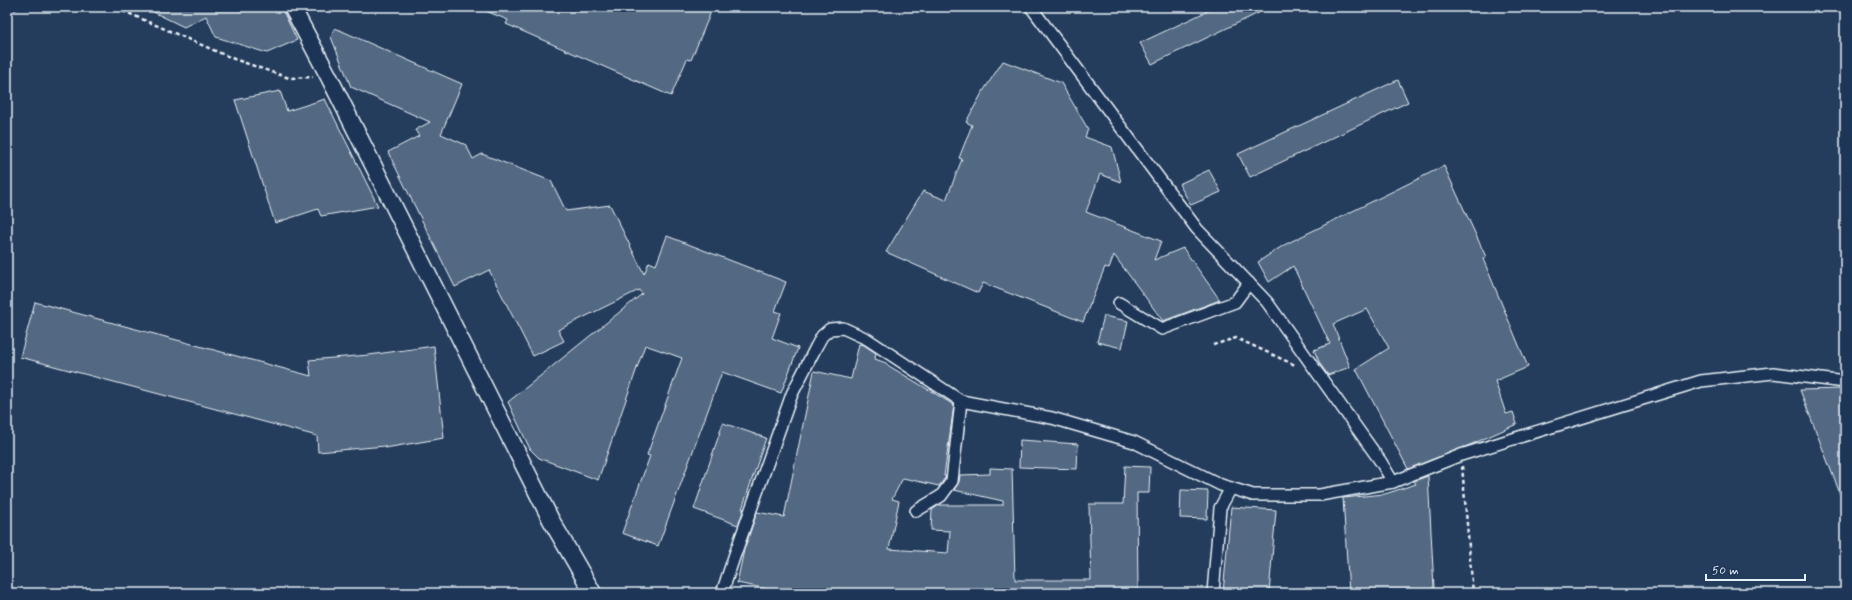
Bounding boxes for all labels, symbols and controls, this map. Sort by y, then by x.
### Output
scale bar [1706,556,1805,582]
text: 50 m [1712,563,1739,579]

